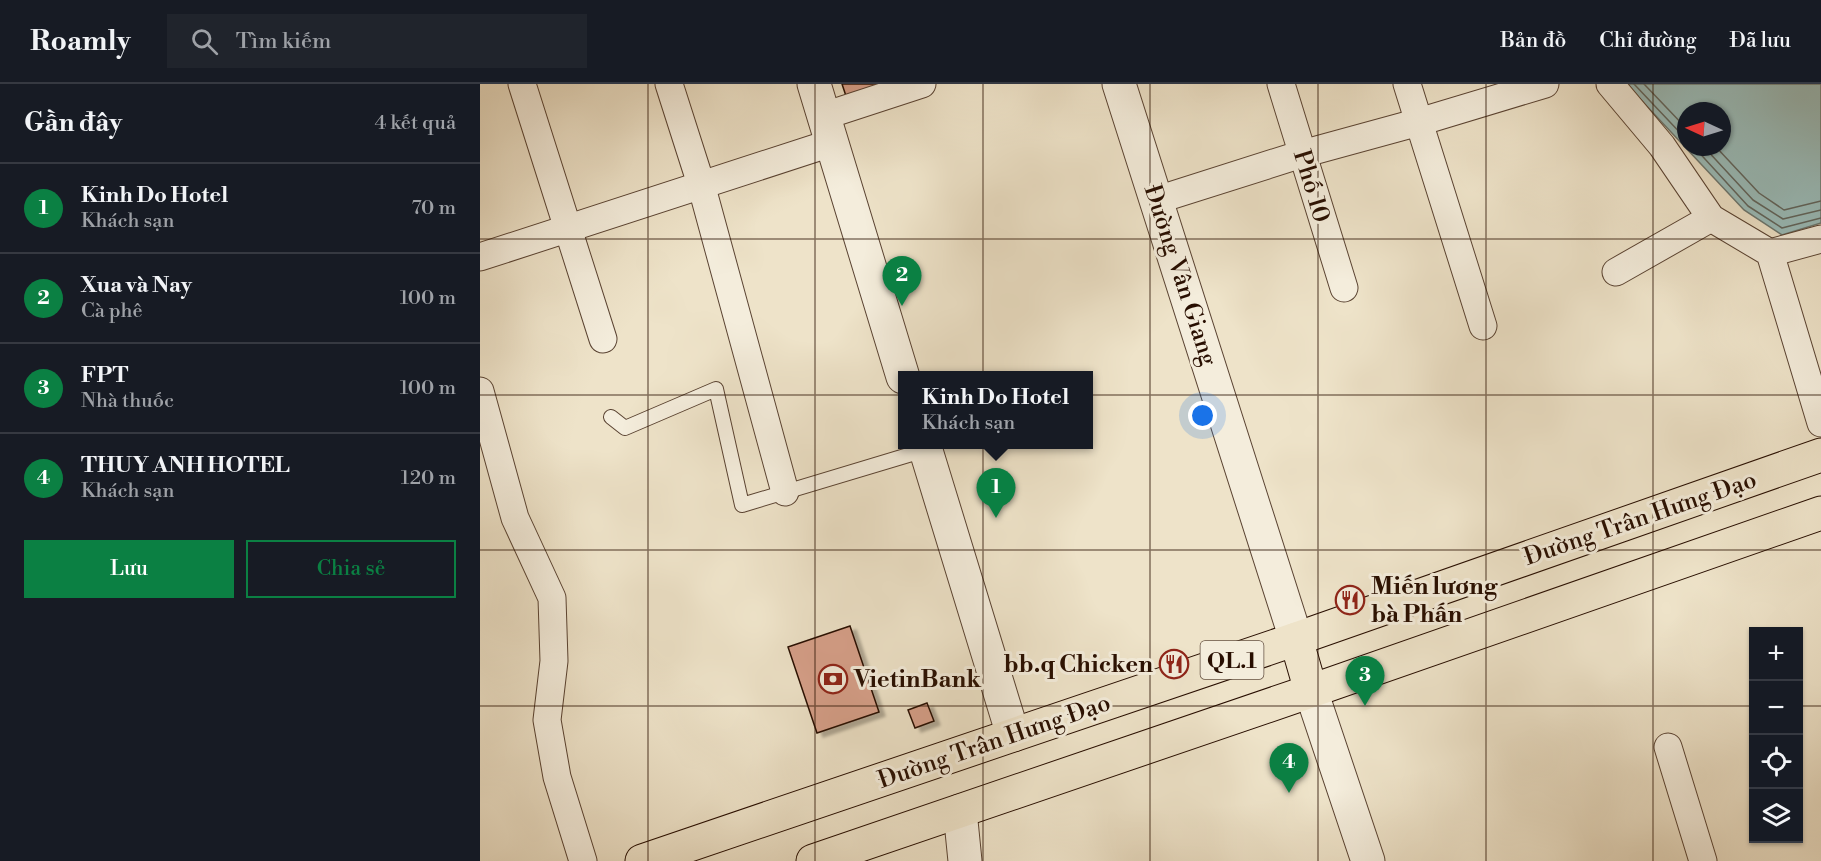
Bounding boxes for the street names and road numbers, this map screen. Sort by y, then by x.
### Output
street label: Phố 10 [1286,146,1336,226]
street label: Đường Vân Giang [1137,181,1224,370]
street label: Đường Trân Hưng Đạo [1520,465,1761,573]
road number: QL.1 [1200,641,1263,679]
street label: Đường Trân Hưng Đạo [874,688,1115,796]

